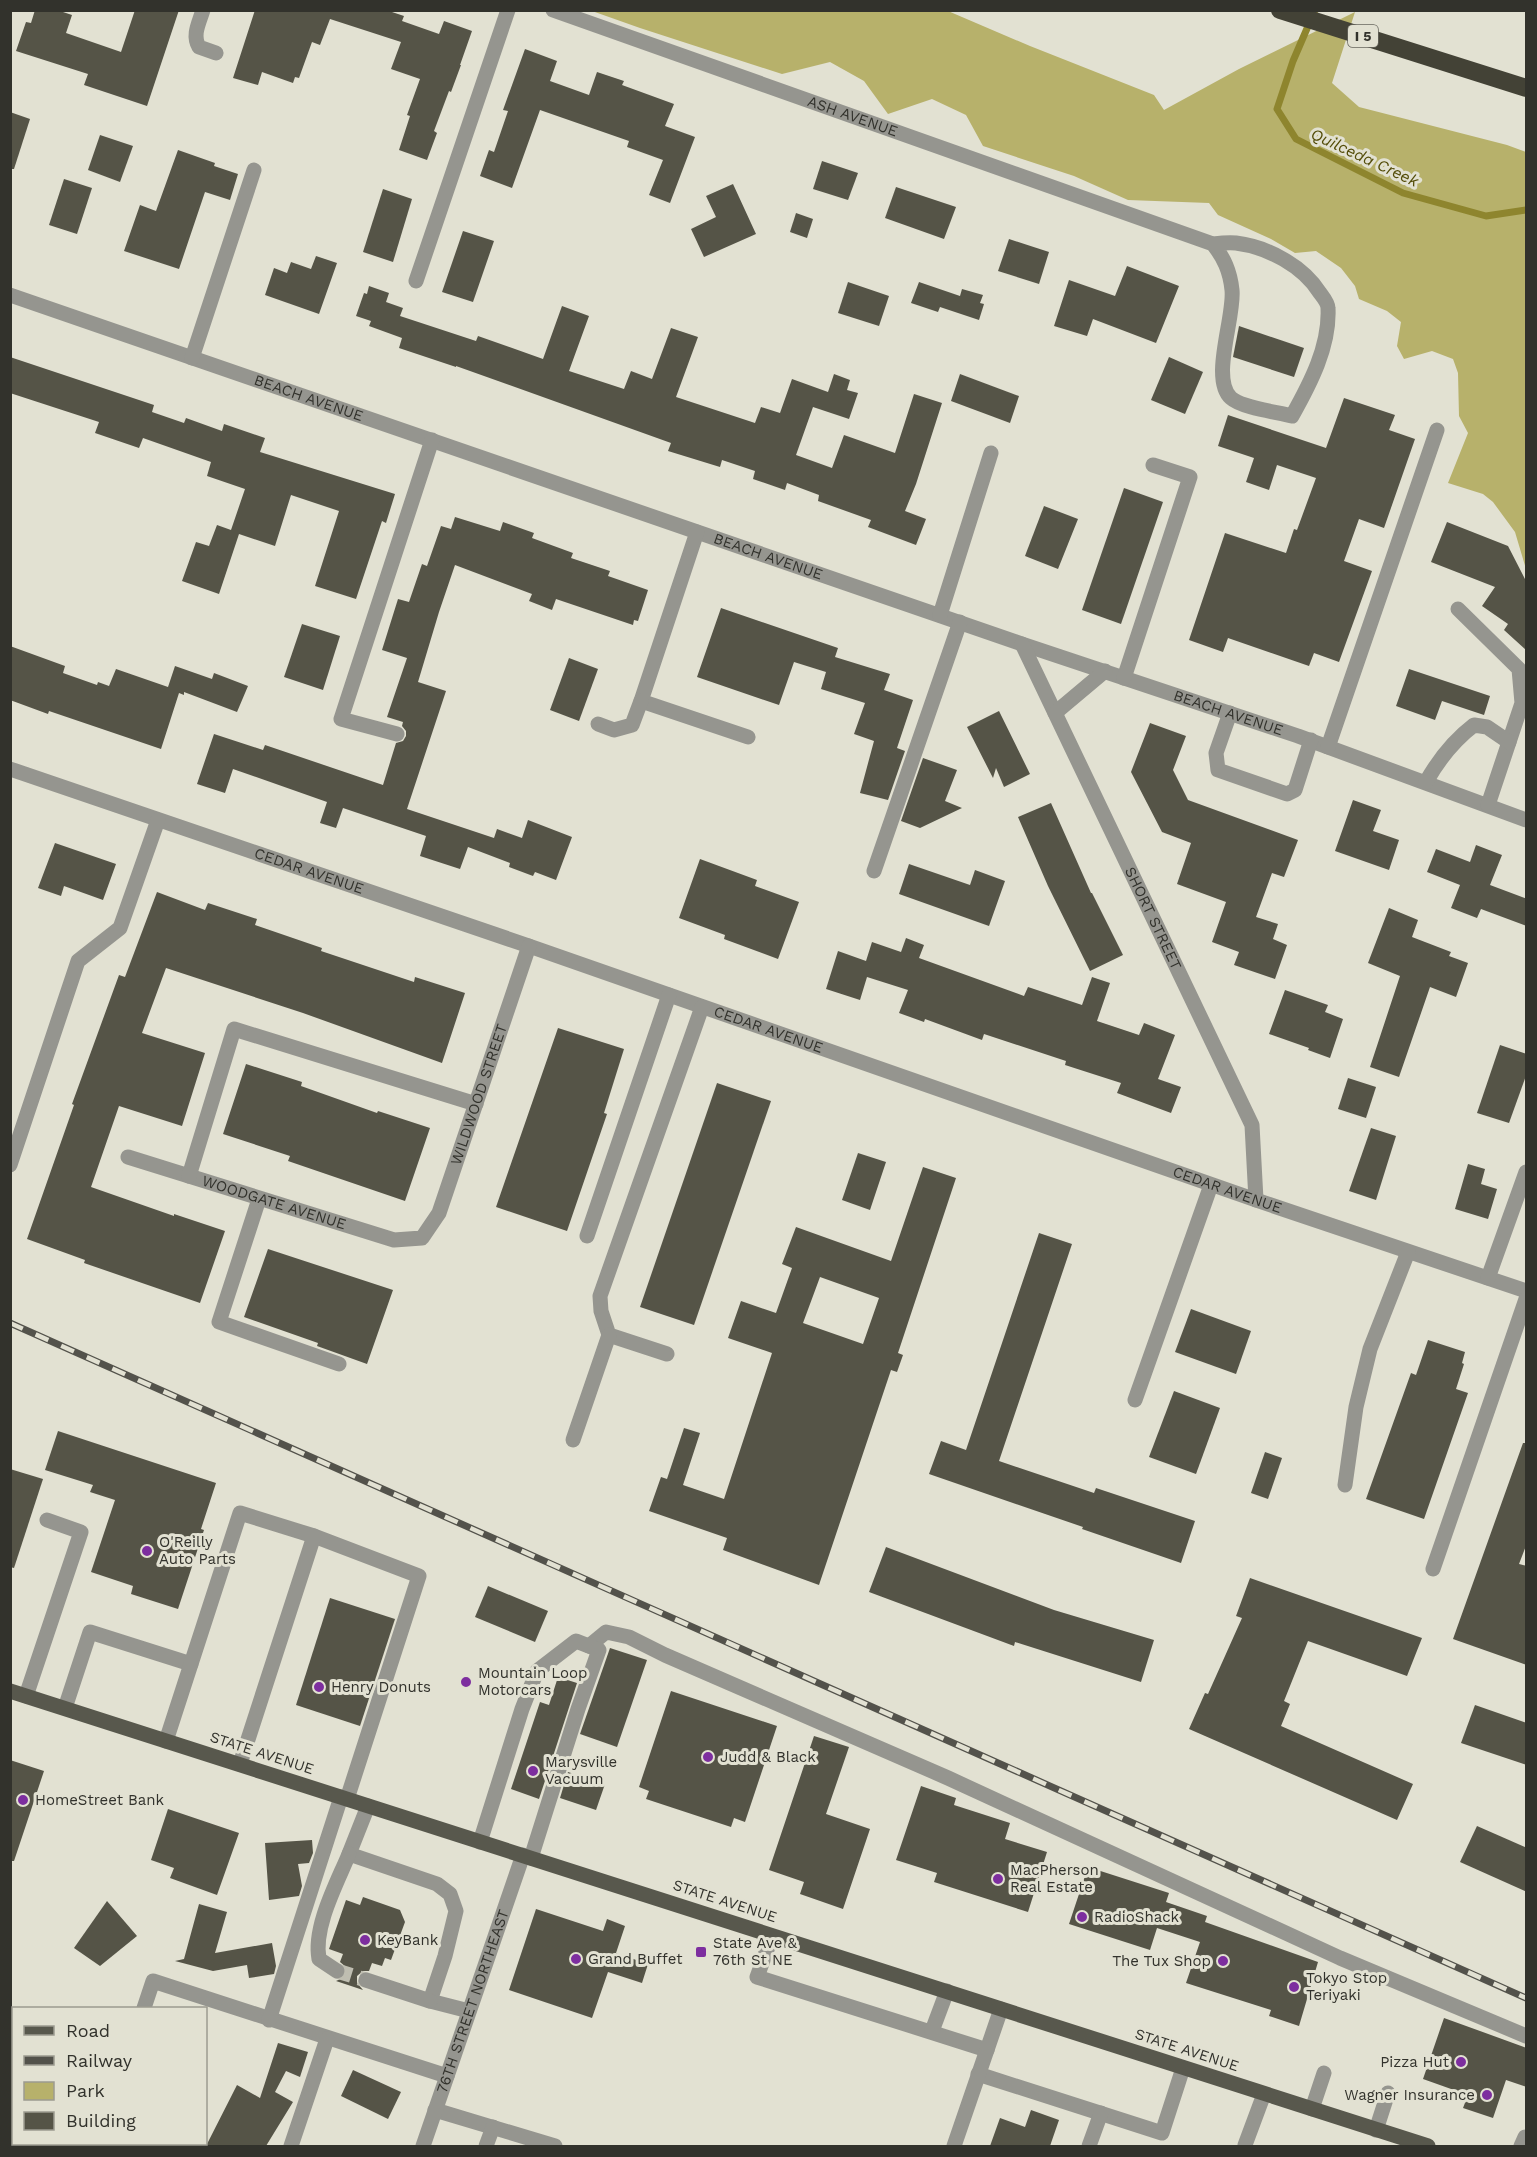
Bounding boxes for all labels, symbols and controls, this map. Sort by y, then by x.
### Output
road number: I 5 [1348,25,1378,47]
street label: ASH AVENUE [805,92,900,141]
water label: Quilceda Creek [1308,124,1423,191]
street label: BEACH AVENUE [252,371,366,425]
street label: BEACH AVENUE [711,529,825,584]
street label: BEACH AVENUE [1171,686,1285,739]
street label: CEDAR AVENUE [252,844,366,898]
street label: SHORT STREET [1121,864,1185,973]
street label: CEDAR AVENUE [712,1002,825,1057]
street label: WILDWOOD STREET [447,1022,511,1167]
street label: CEDAR AVENUE [1170,1163,1284,1217]
street label: WOODGATE AVENUE [200,1172,348,1233]
place label: O'Reilly Auto Parts [159,1533,236,1568]
marker: O'Reilly Auto Parts [140,1544,154,1558]
place label: Mountain Loop Motorcars [478,1664,587,1699]
marker: Mountain Loop Motorcars [459,1675,473,1689]
place label: Henry Donuts [331,1678,431,1696]
marker: Henry Donuts [312,1680,326,1694]
street label: STATE AVENUE [208,1728,316,1778]
place label: Judd & Black [720,1748,816,1766]
marker: Judd & Black [701,1750,715,1764]
place label: Marysville Vacuum [545,1753,617,1788]
marker: Marysville Vacuum [526,1764,540,1778]
place label: HomeStreet Bank [35,1791,165,1809]
marker: HomeStreet Bank [16,1793,30,1807]
place label: MacPherson Real Estate [1010,1861,1099,1896]
marker: MacPherson Real Estate [991,1872,1005,1886]
street label: STATE AVENUE [671,1876,779,1926]
street label: 76TH STREET NORTHEAST [433,1907,513,2096]
place label: RadioShack [1094,1908,1180,1926]
marker: RadioShack [1075,1910,1089,1924]
place label: KeyBank [377,1931,439,1949]
marker: KeyBank [358,1933,372,1947]
place label: State Ave & 76th St NE [713,1934,798,1969]
marker: State Ave & 76th St NE [694,1945,708,1959]
place label: Grand Buffet [588,1950,683,1968]
marker: Grand Buffet [569,1952,583,1966]
place label: The Tux Shop [1112,1952,1211,1970]
marker: The Tux Shop [1216,1954,1230,1968]
place label: Tokyo Stop Teriyaki [1306,1969,1387,2004]
marker: Tokyo Stop Teriyaki [1287,1980,1301,1994]
legend [12,2007,207,2145]
text: Road [66,2020,110,2041]
street label: STATE AVENUE [1133,2025,1241,2075]
text: Railway [66,2050,133,2071]
place label: Pizza Hut [1380,2053,1450,2071]
marker: Pizza Hut [1454,2055,1468,2069]
text: Park [66,2080,105,2101]
place label: Wagner Insurance [1344,2086,1475,2104]
marker: Wagner Insurance [1480,2088,1494,2102]
text: Building [66,2110,136,2131]

